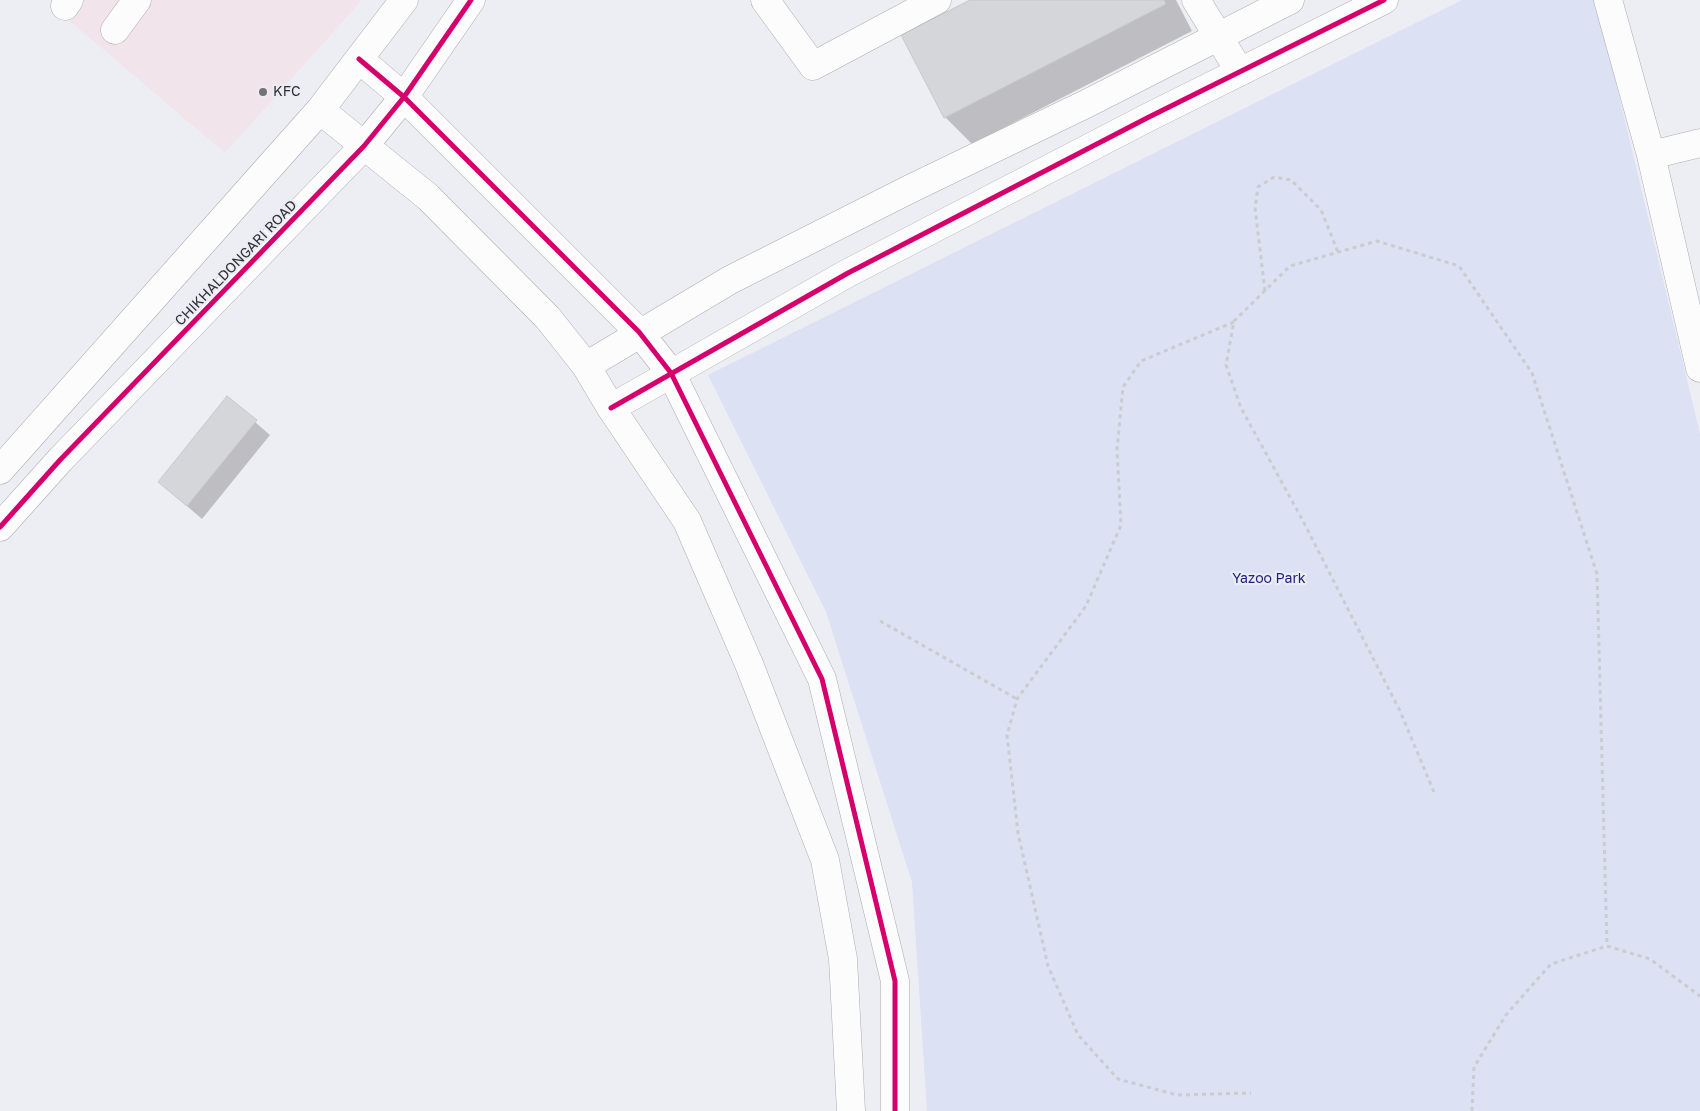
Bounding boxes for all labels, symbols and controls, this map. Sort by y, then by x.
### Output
place label: KFC [273,84,300,100]
marker: KFC [257,86,269,98]
street label: CHIKHALDONGARI ROAD [172,197,300,329]
park label: Yazoo Park [1232,571,1306,587]

